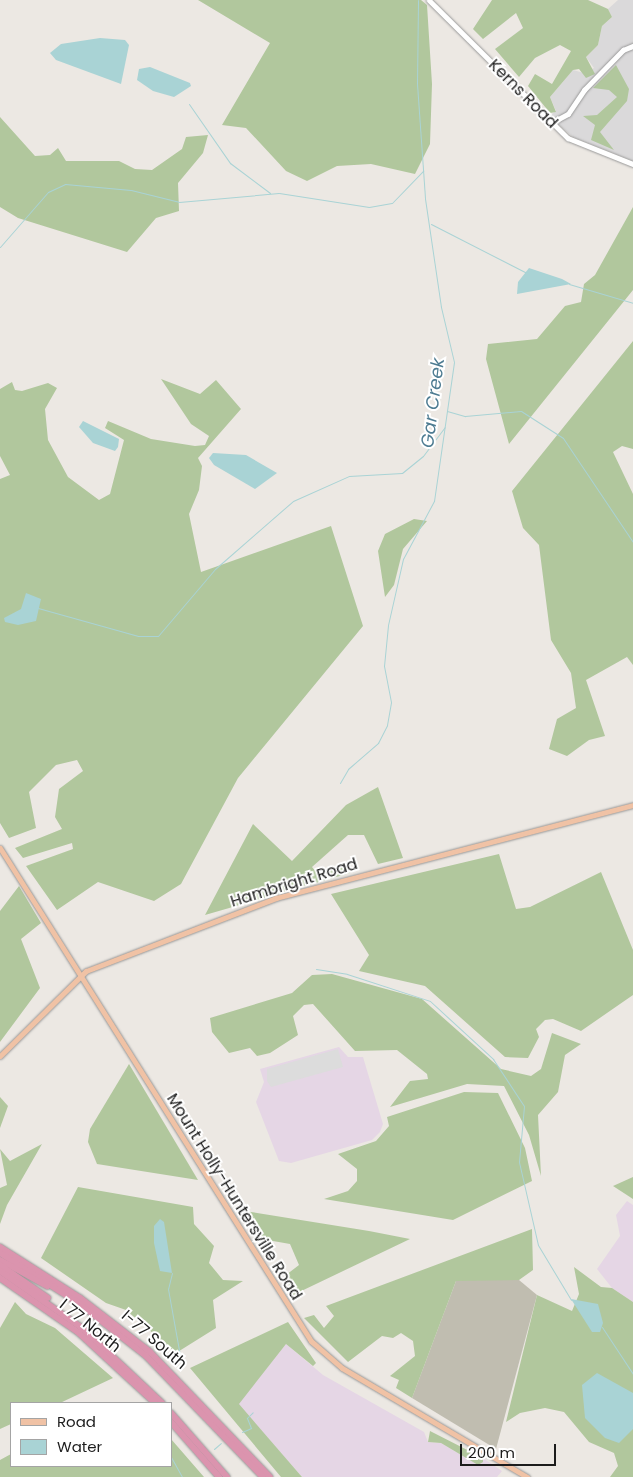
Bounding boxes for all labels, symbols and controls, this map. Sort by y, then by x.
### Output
street label: Kerns Road [484,55,562,133]
water label: Gar Creek [417,357,449,449]
street label: Hambright Road [228,855,360,911]
street label: Mount Holly-Huntersville Road [162,1090,306,1304]
street label: I 77 North [55,1295,125,1357]
street label: I-77 South [117,1306,191,1374]
legend [10,1402,172,1467]
text: Road [57,1411,96,1432]
scale bar [463,1434,559,1466]
text: Water [57,1436,102,1457]
text: 200 m [468,1442,515,1463]

